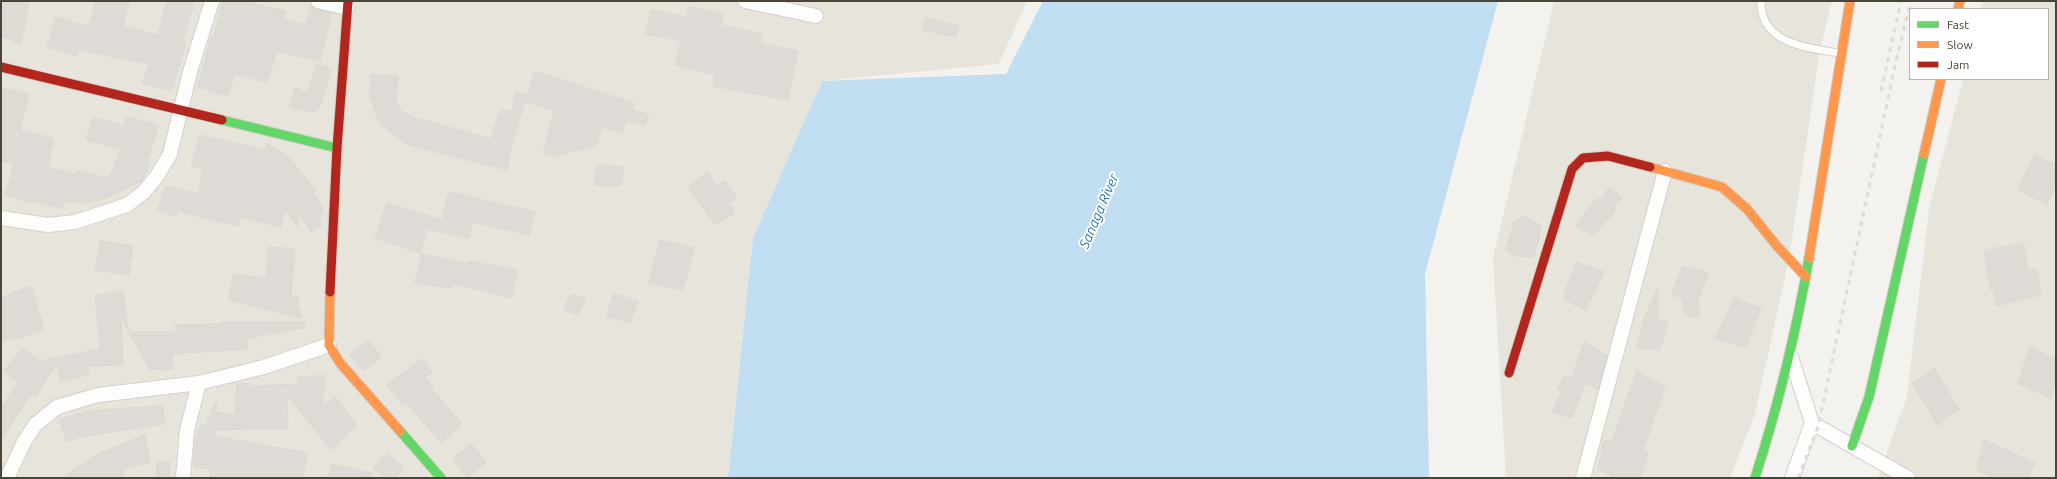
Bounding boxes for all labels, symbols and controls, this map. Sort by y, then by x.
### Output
legend [1909,8,2049,80]
text: Fast [1947,18,1969,31]
text: Slow [1947,38,1973,51]
text: Jam [1947,58,1969,71]
water label: Sanaga River [1076,171,1122,251]

